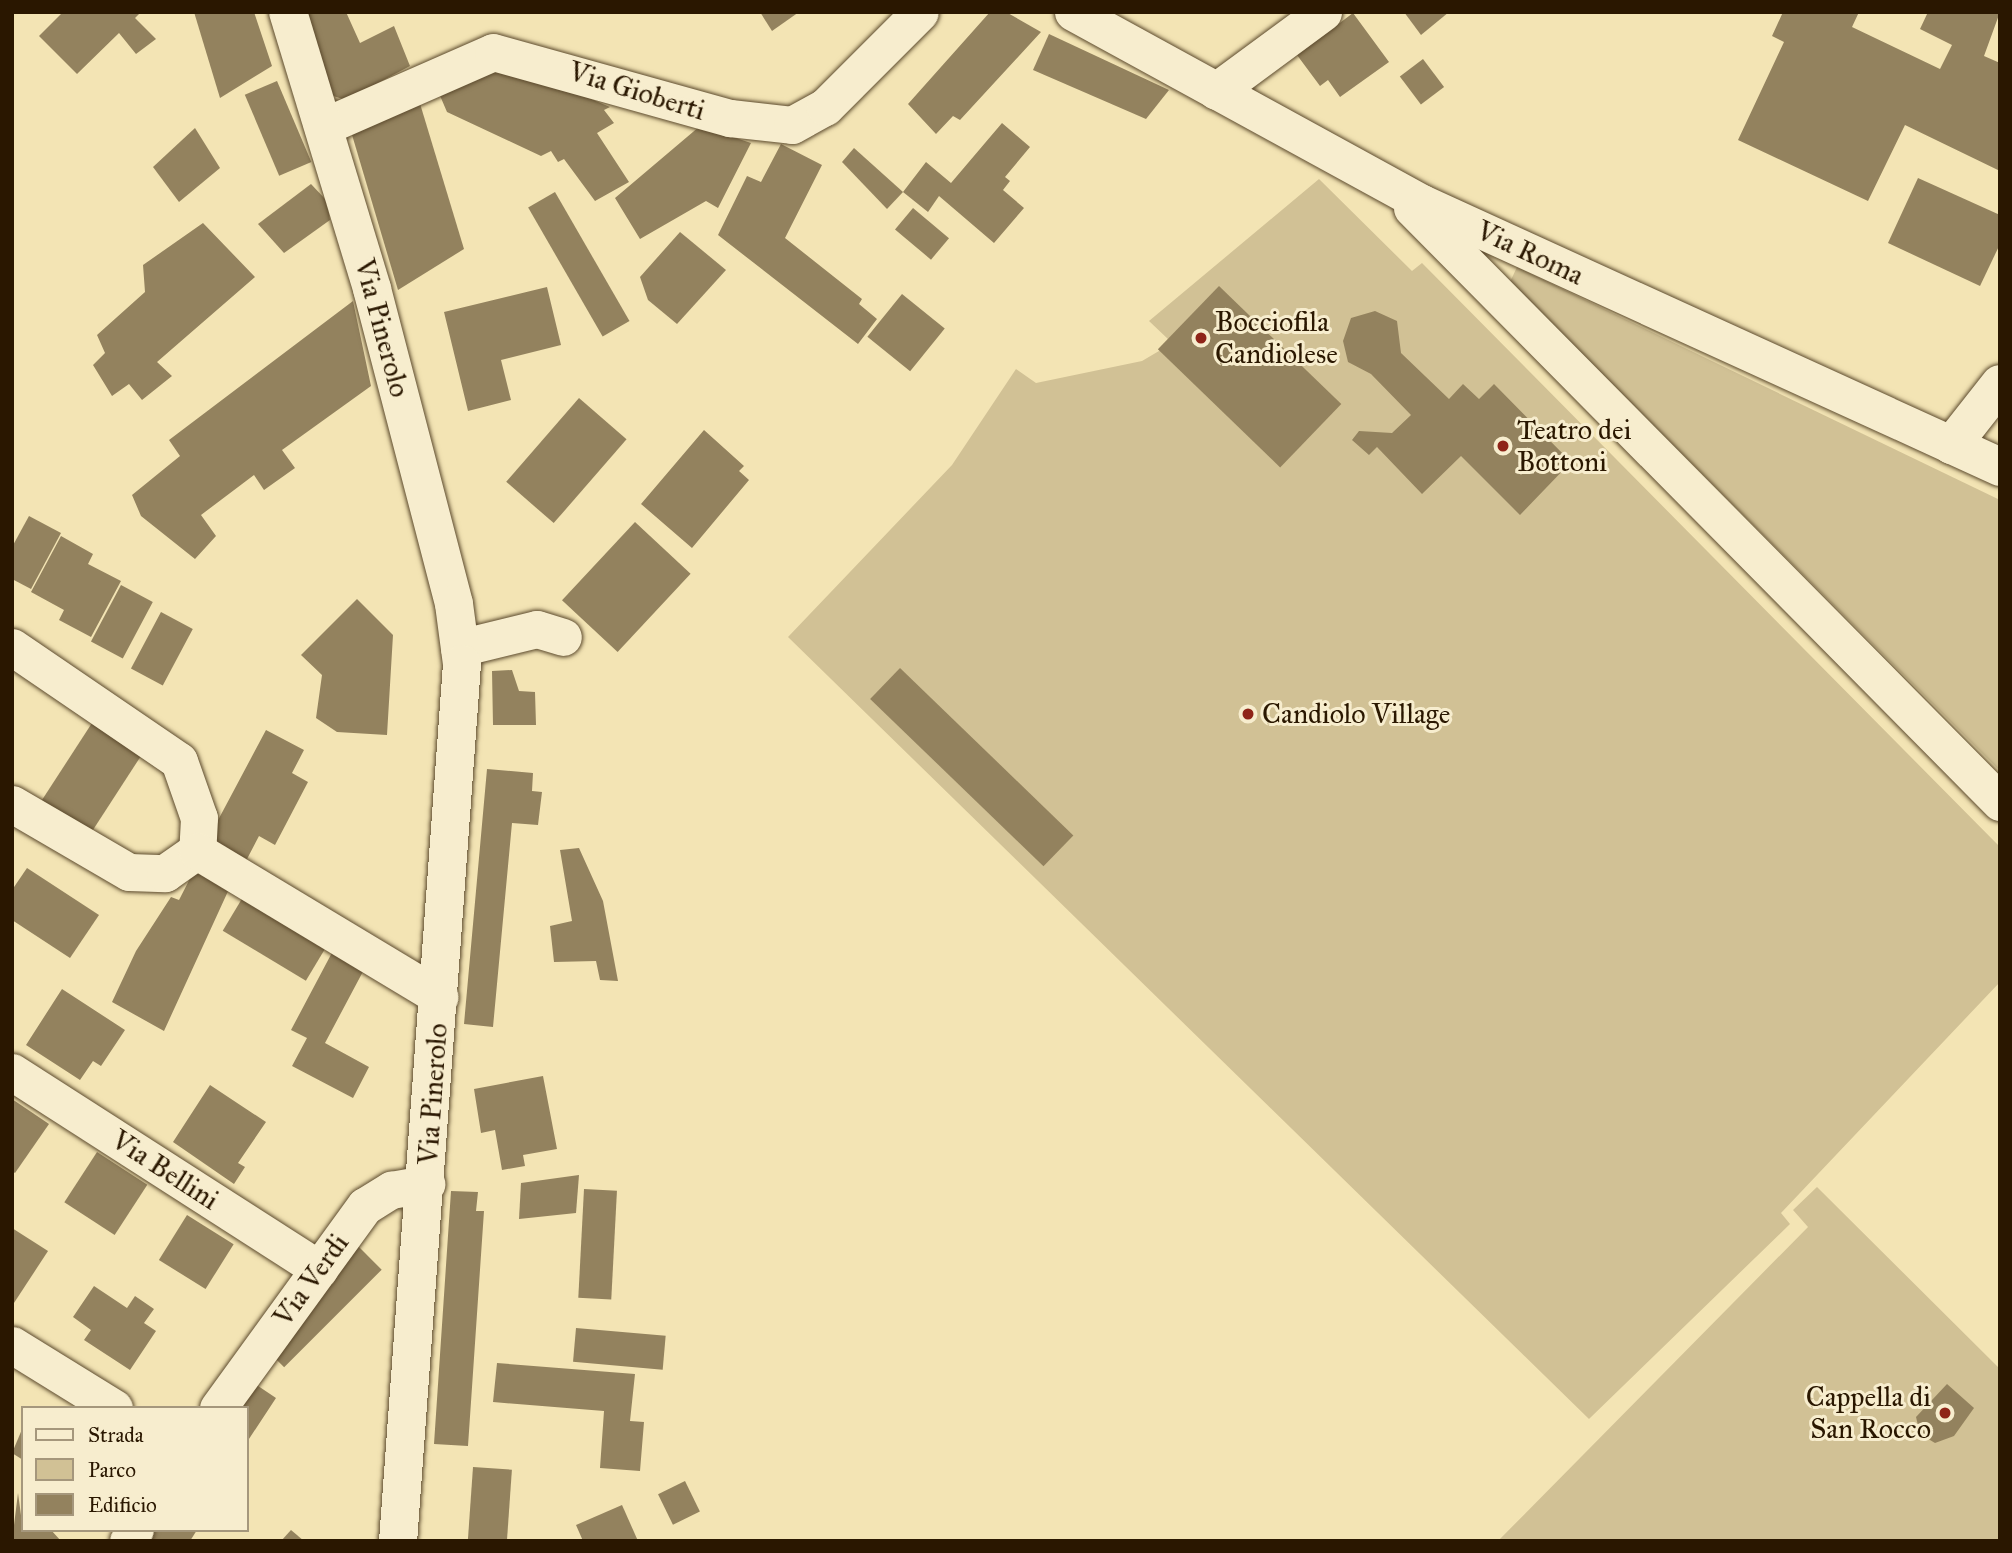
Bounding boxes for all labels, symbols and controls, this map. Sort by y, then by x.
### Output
street label: Via Gioberti [565,54,709,128]
street label: Via Roma [1471,214,1589,292]
street label: Via Pinerolo [347,255,417,401]
place label: Bocciofila Candiolese [1215,305,1338,371]
marker: Bocciofila Candiolese [1193,330,1209,346]
place label: Teatro dei Bottoni [1517,413,1631,479]
marker: Teatro dei Bottoni [1495,438,1511,454]
place label: Candiolo Village [1262,697,1451,731]
marker: Candiolo Village [1240,706,1256,722]
street label: Via Pinerolo [411,1022,455,1166]
street label: Via Bellini [105,1123,225,1217]
street label: Via Verdi [266,1227,356,1333]
place label: Cappella di San Rocco [1806,1380,1931,1446]
marker: Cappella di San Rocco [1937,1405,1953,1421]
legend [21,1406,248,1532]
text: Strada [88,1422,144,1448]
text: Parco [88,1457,136,1483]
text: Edificio [88,1492,157,1518]

